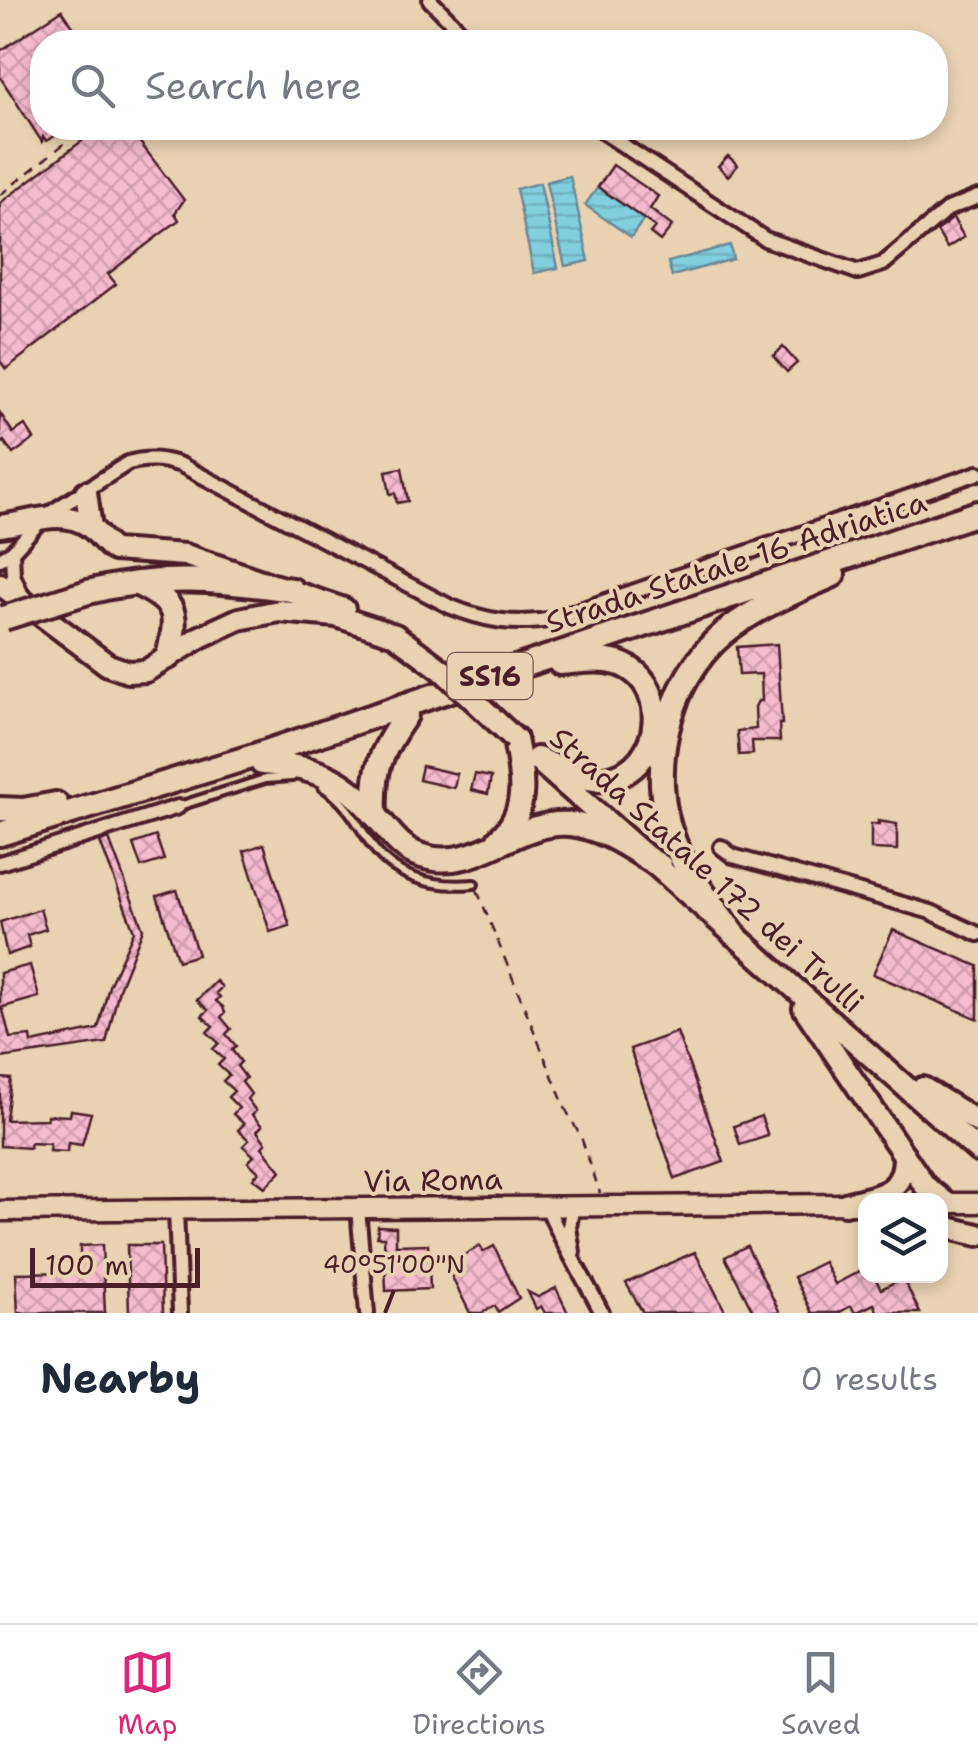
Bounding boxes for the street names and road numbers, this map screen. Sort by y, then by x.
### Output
street label: Strada Statale 16 Adriatica [540,481,932,643]
road number: SS16 [448,653,532,699]
street label: Strada Statale 172 dei Trulli [541,718,873,1022]
street label: Via Roma [363,1158,503,1202]

